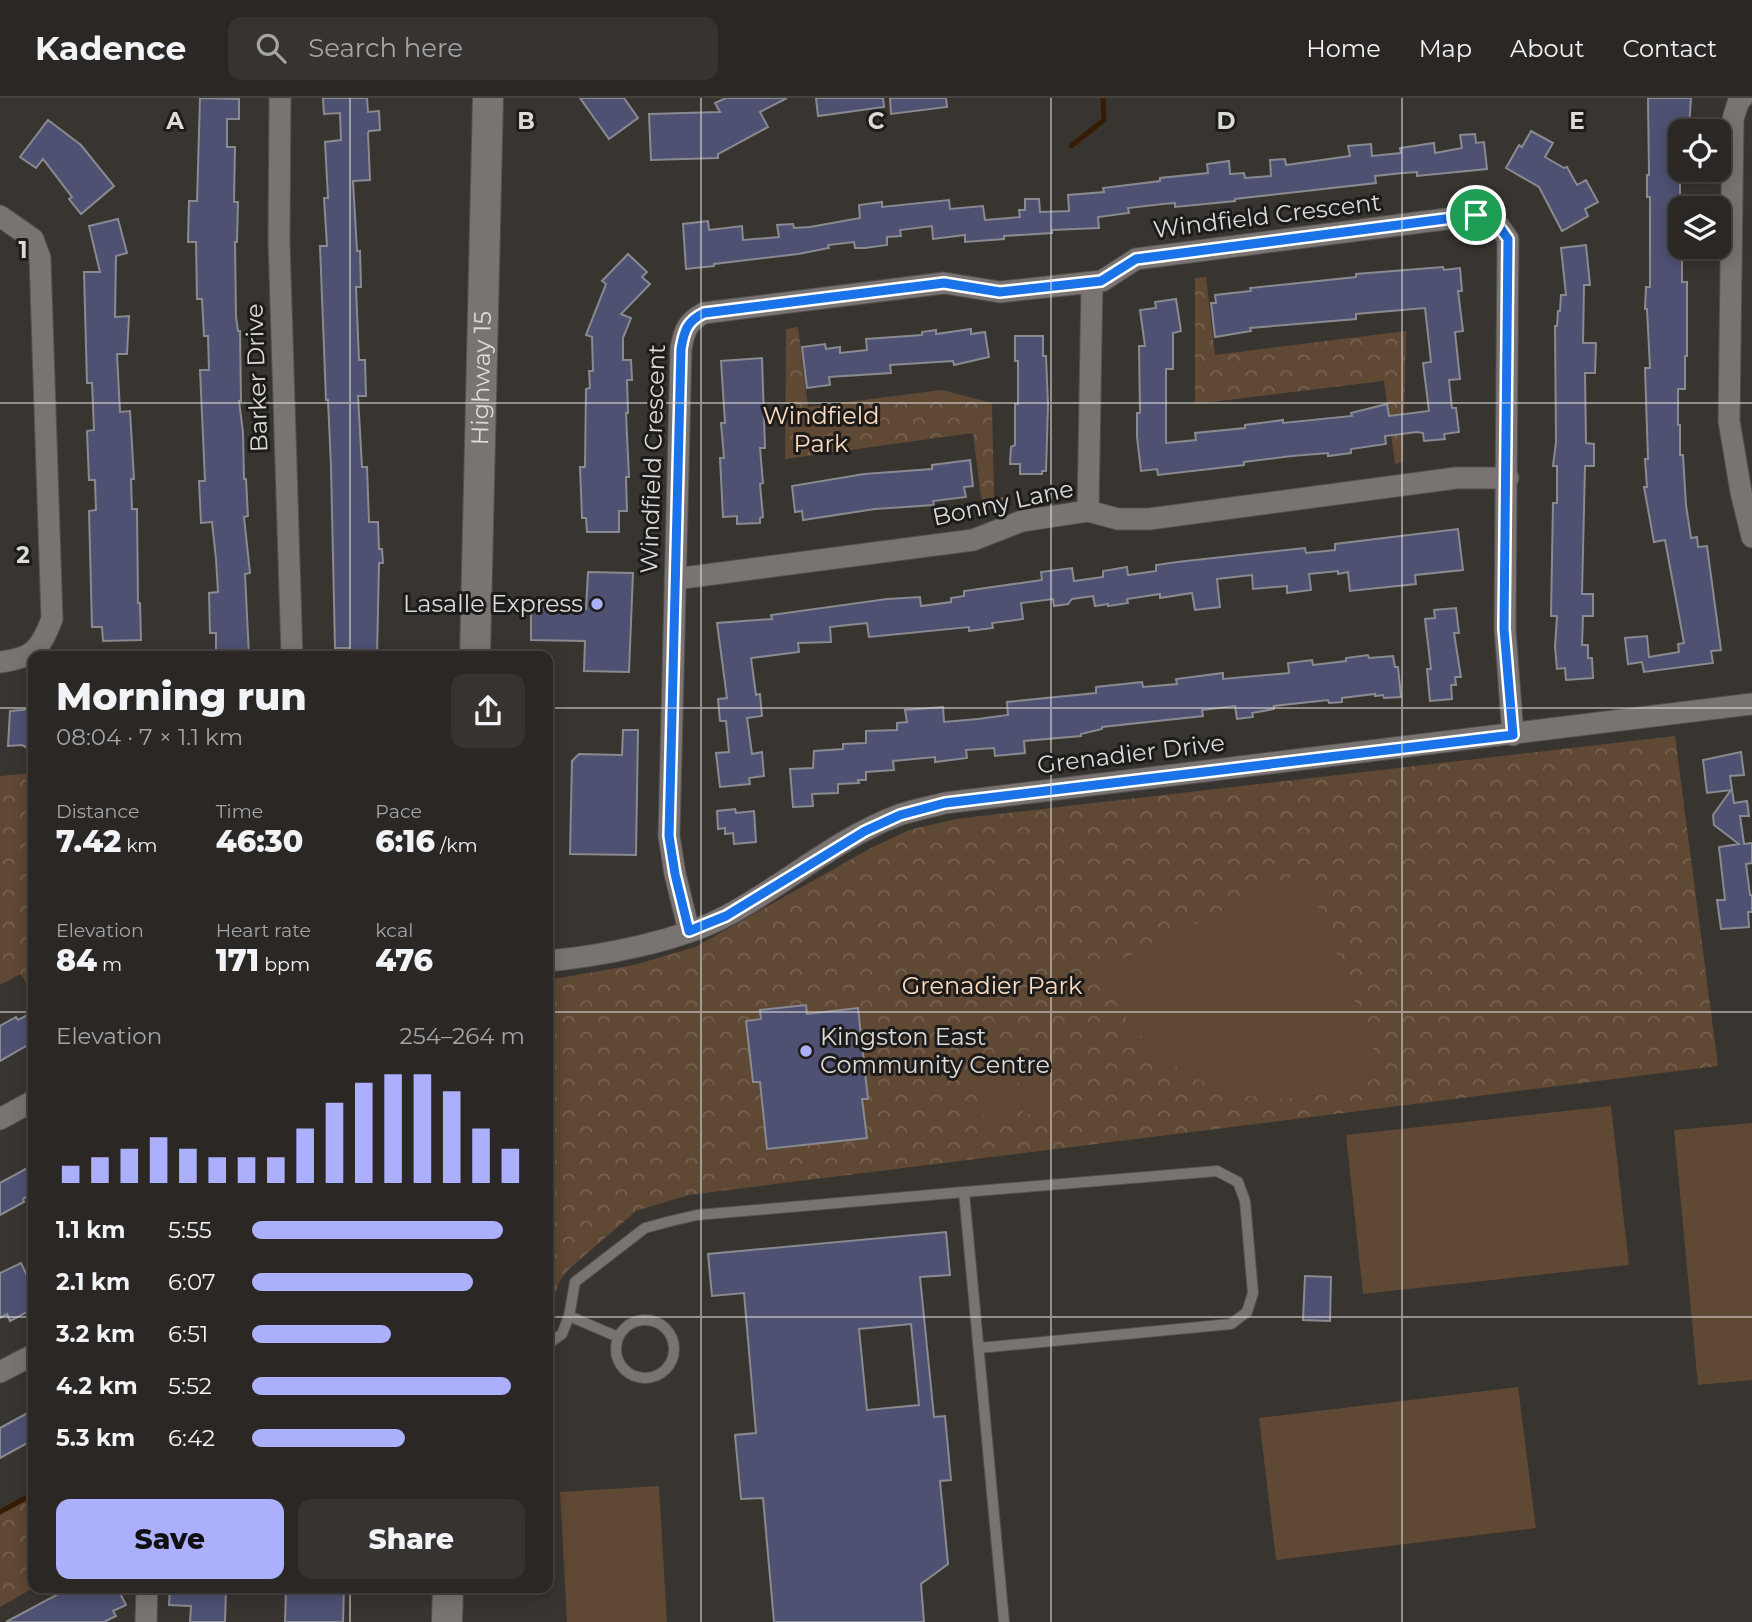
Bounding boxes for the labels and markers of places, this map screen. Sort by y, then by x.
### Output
pin [1446,185,1506,245]
place label: Lasalle Express [403,589,583,618]
marker: Lasalle Express [589,596,605,612]
place label: Kingston East Community Centre [820,1022,1050,1079]
marker: Kingston East Community Centre [798,1043,814,1059]

